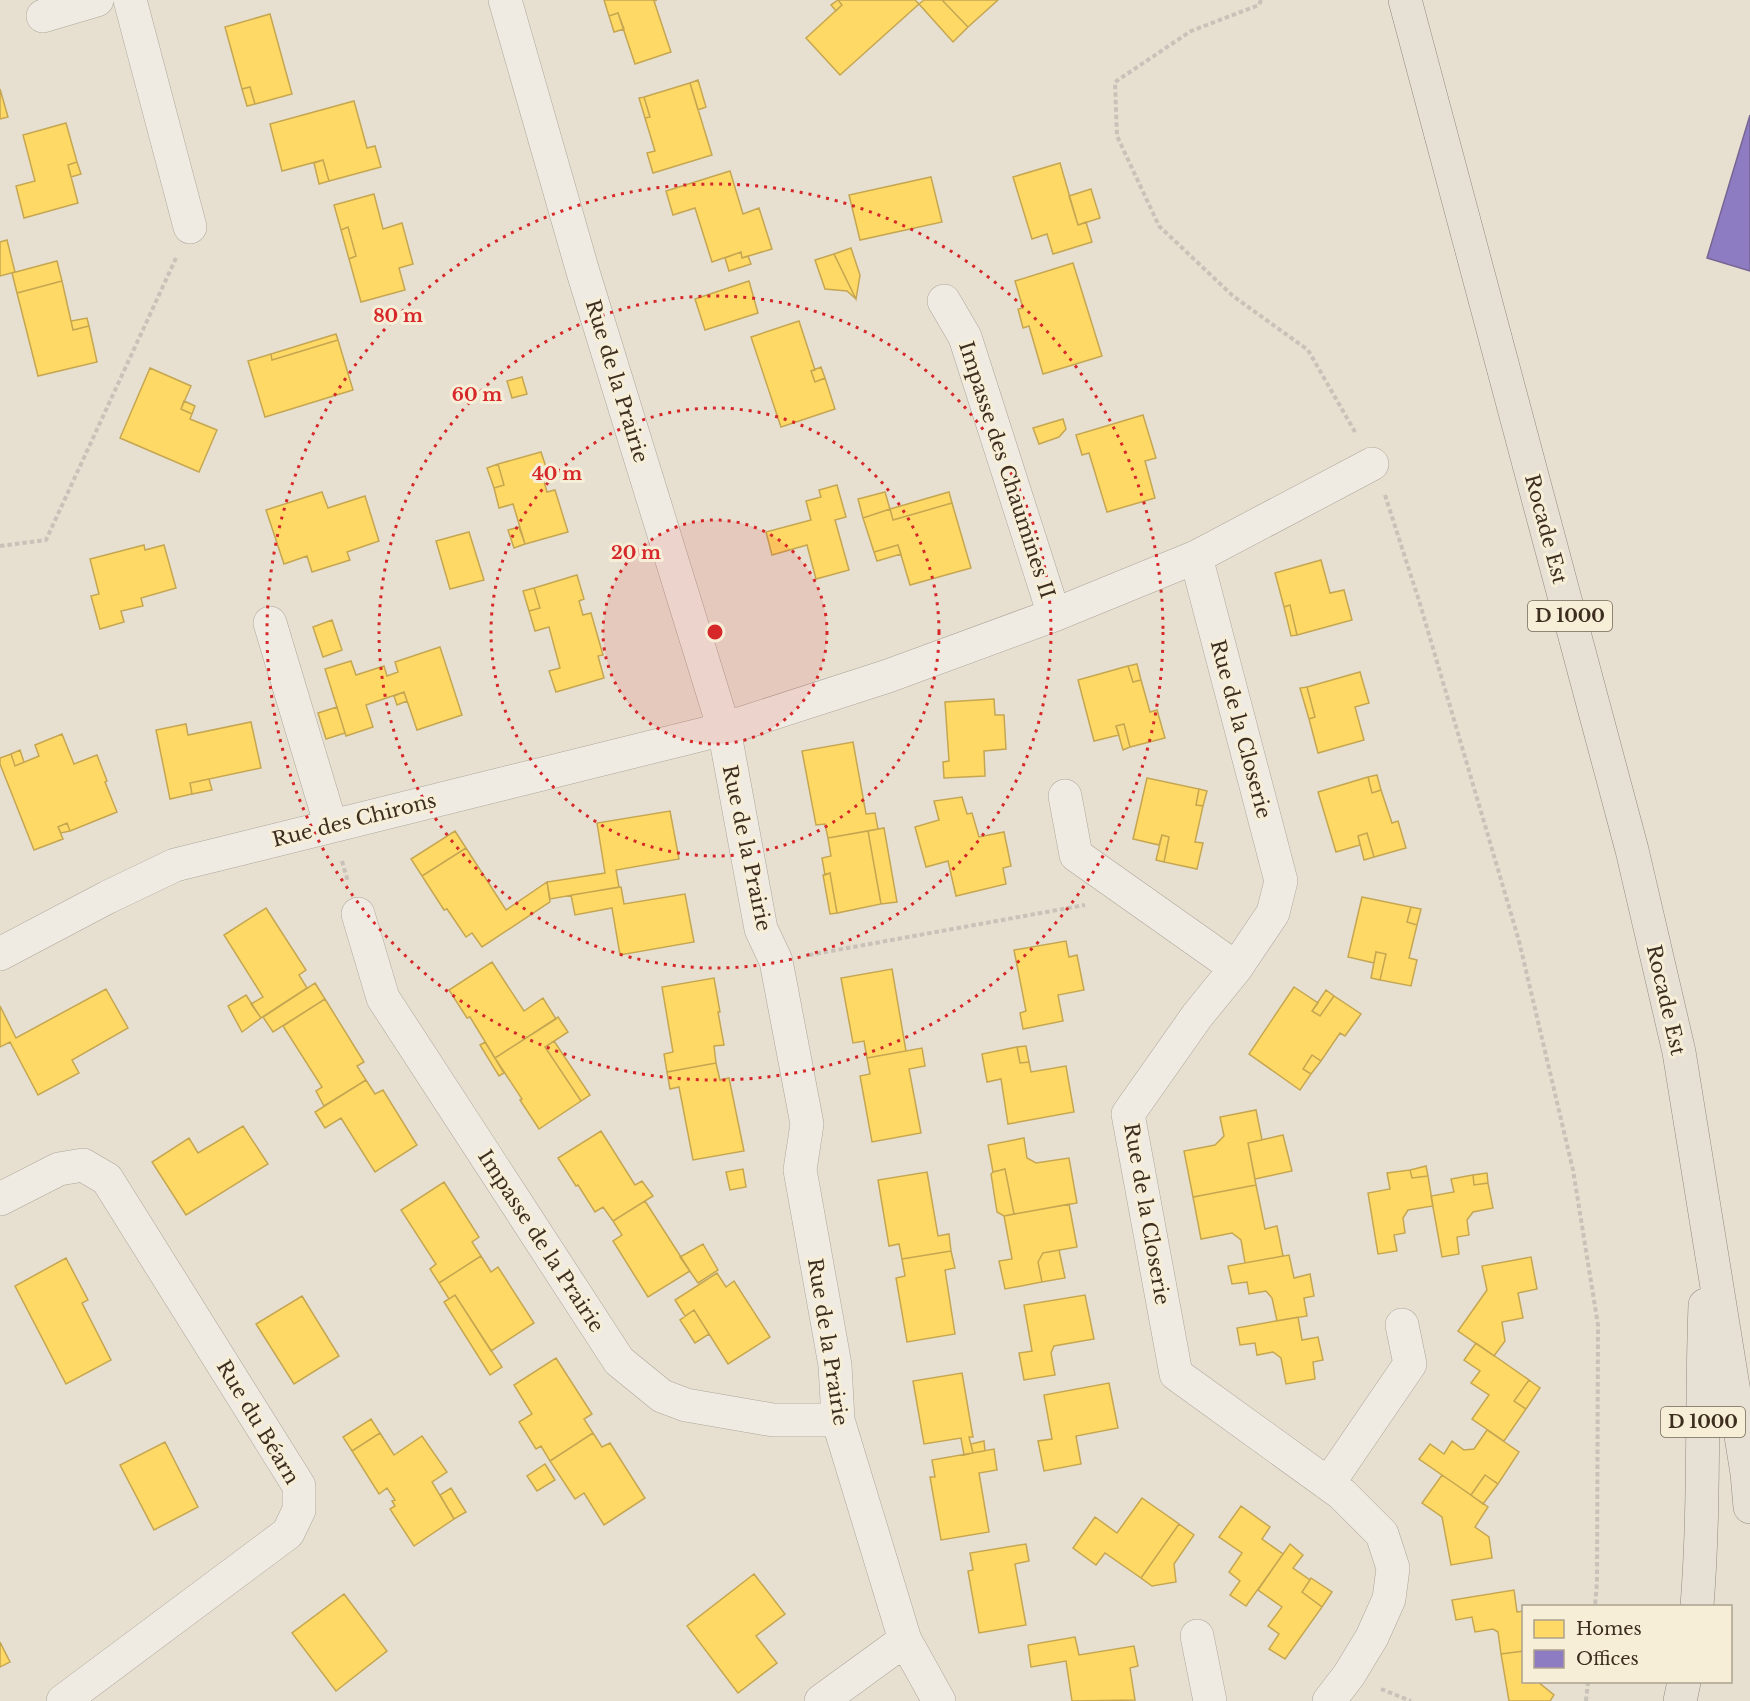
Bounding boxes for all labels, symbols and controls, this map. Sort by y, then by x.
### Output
street label: Rue de la Prairie [581,297,653,465]
text: 80 m [373,305,423,327]
street label: Impasse des Chaumines II [954,338,1060,602]
text: 60 m [452,384,502,406]
text: 40 m [532,463,582,485]
street label: Rocade Est [1520,472,1572,587]
text: 20 m [611,542,661,564]
road number: D 1000 [1528,601,1612,631]
centre of rings [705,622,725,642]
street label: Rue de la Closerie [1206,637,1276,821]
street label: Rue de la Prairie [718,763,776,933]
street label: Rue des Chirons [270,788,438,852]
street label: Rocade Est [1642,943,1690,1058]
street label: Rue de la Closerie [1119,1121,1175,1307]
street label: Impasse de la Prairie [473,1145,609,1337]
street label: Rue de la Prairie [803,1257,853,1427]
street label: Rue du Béarn [212,1356,305,1488]
road number: D 1000 [1661,1407,1745,1437]
legend [1522,1605,1732,1683]
text: Homes [1576,1618,1642,1640]
text: Offices [1576,1648,1639,1670]

